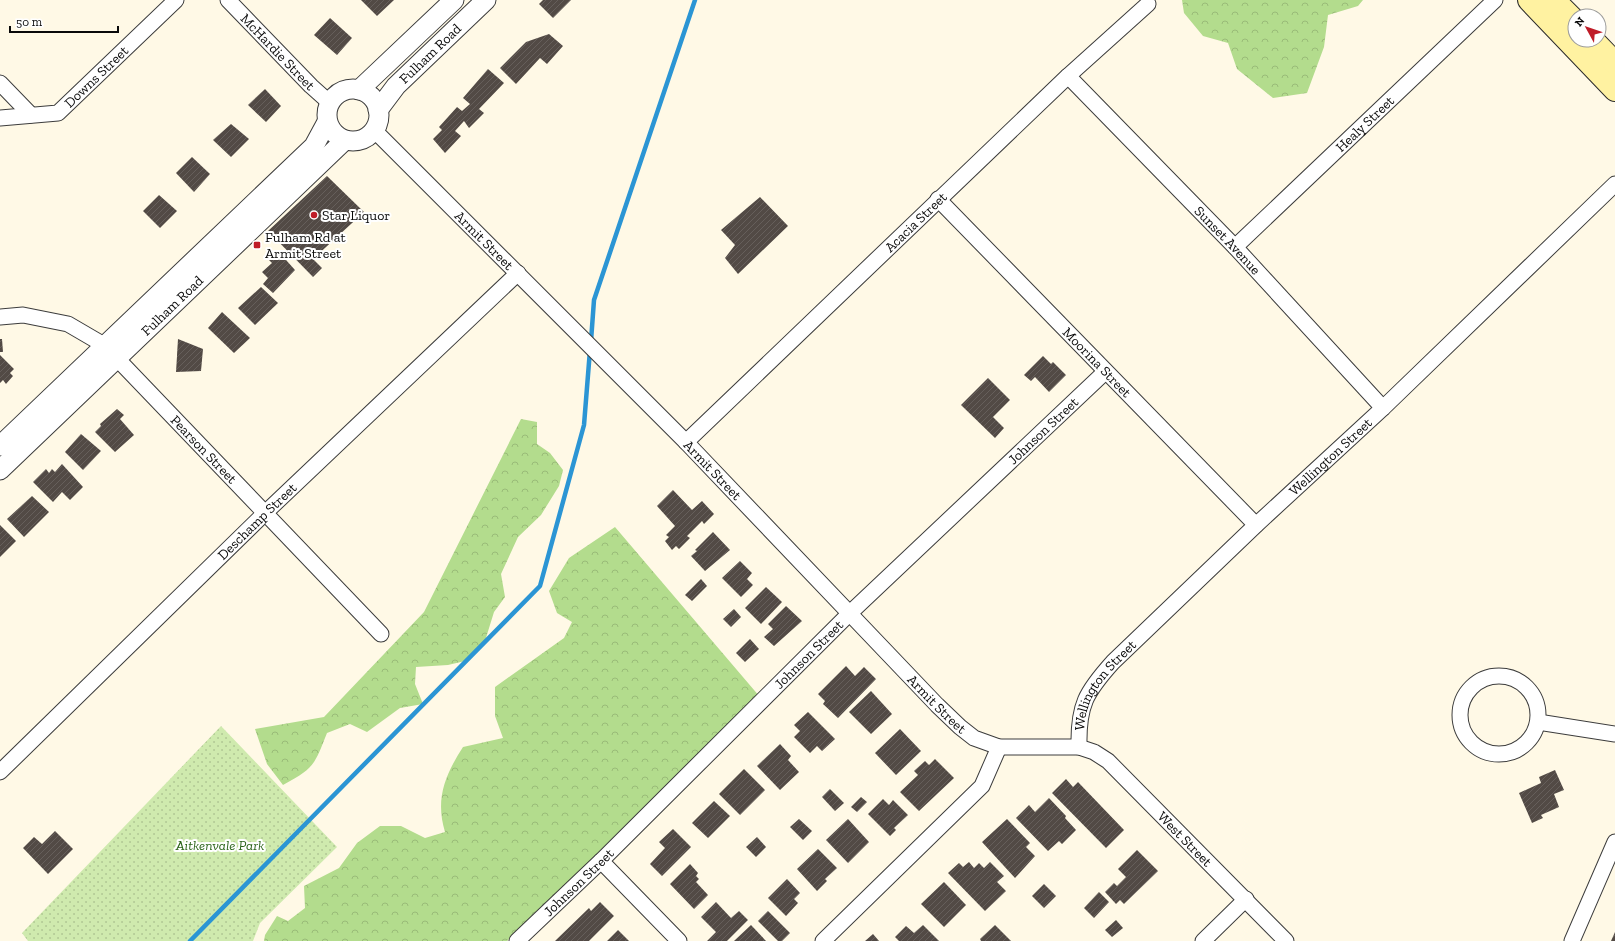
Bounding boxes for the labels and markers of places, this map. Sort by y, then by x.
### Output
place label: Star Liquor [322,207,390,224]
marker: Star Liquor [309,210,319,220]
place label: Fulham Rd at Armit Street [265,229,346,262]
marker: Fulham Rd at Armit Street [252,240,262,250]

